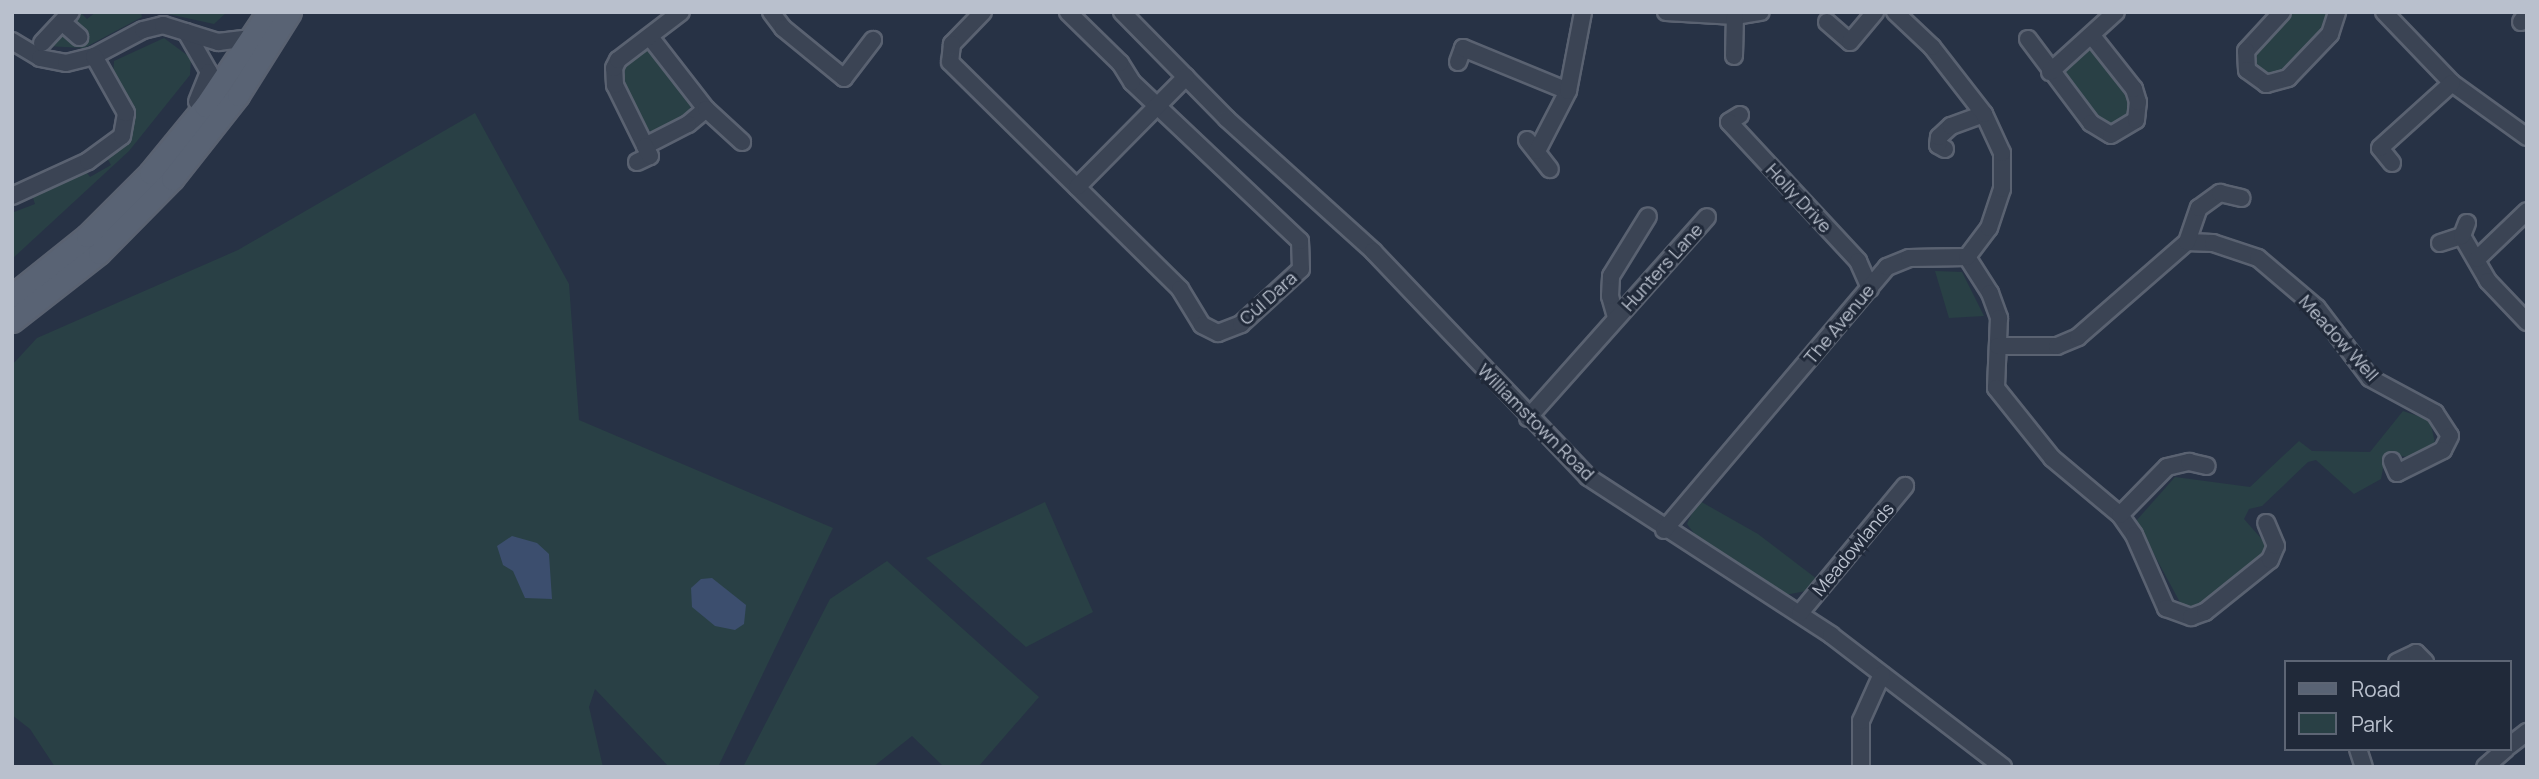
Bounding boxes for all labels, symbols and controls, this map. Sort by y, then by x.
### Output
street label: Holly Drive [1762,159,1836,237]
street label: Hunters Lane [1617,219,1707,315]
street label: Cúl Dara [1235,267,1301,329]
street label: The Avenue [1799,280,1879,368]
street label: Meadow Well [2295,290,2383,386]
street label: Williamstown Road [1473,359,1599,485]
street label: Meadowlands [1808,498,1898,600]
legend [2284,660,2511,751]
text: Road [2351,675,2401,703]
text: Park [2351,710,2393,738]

